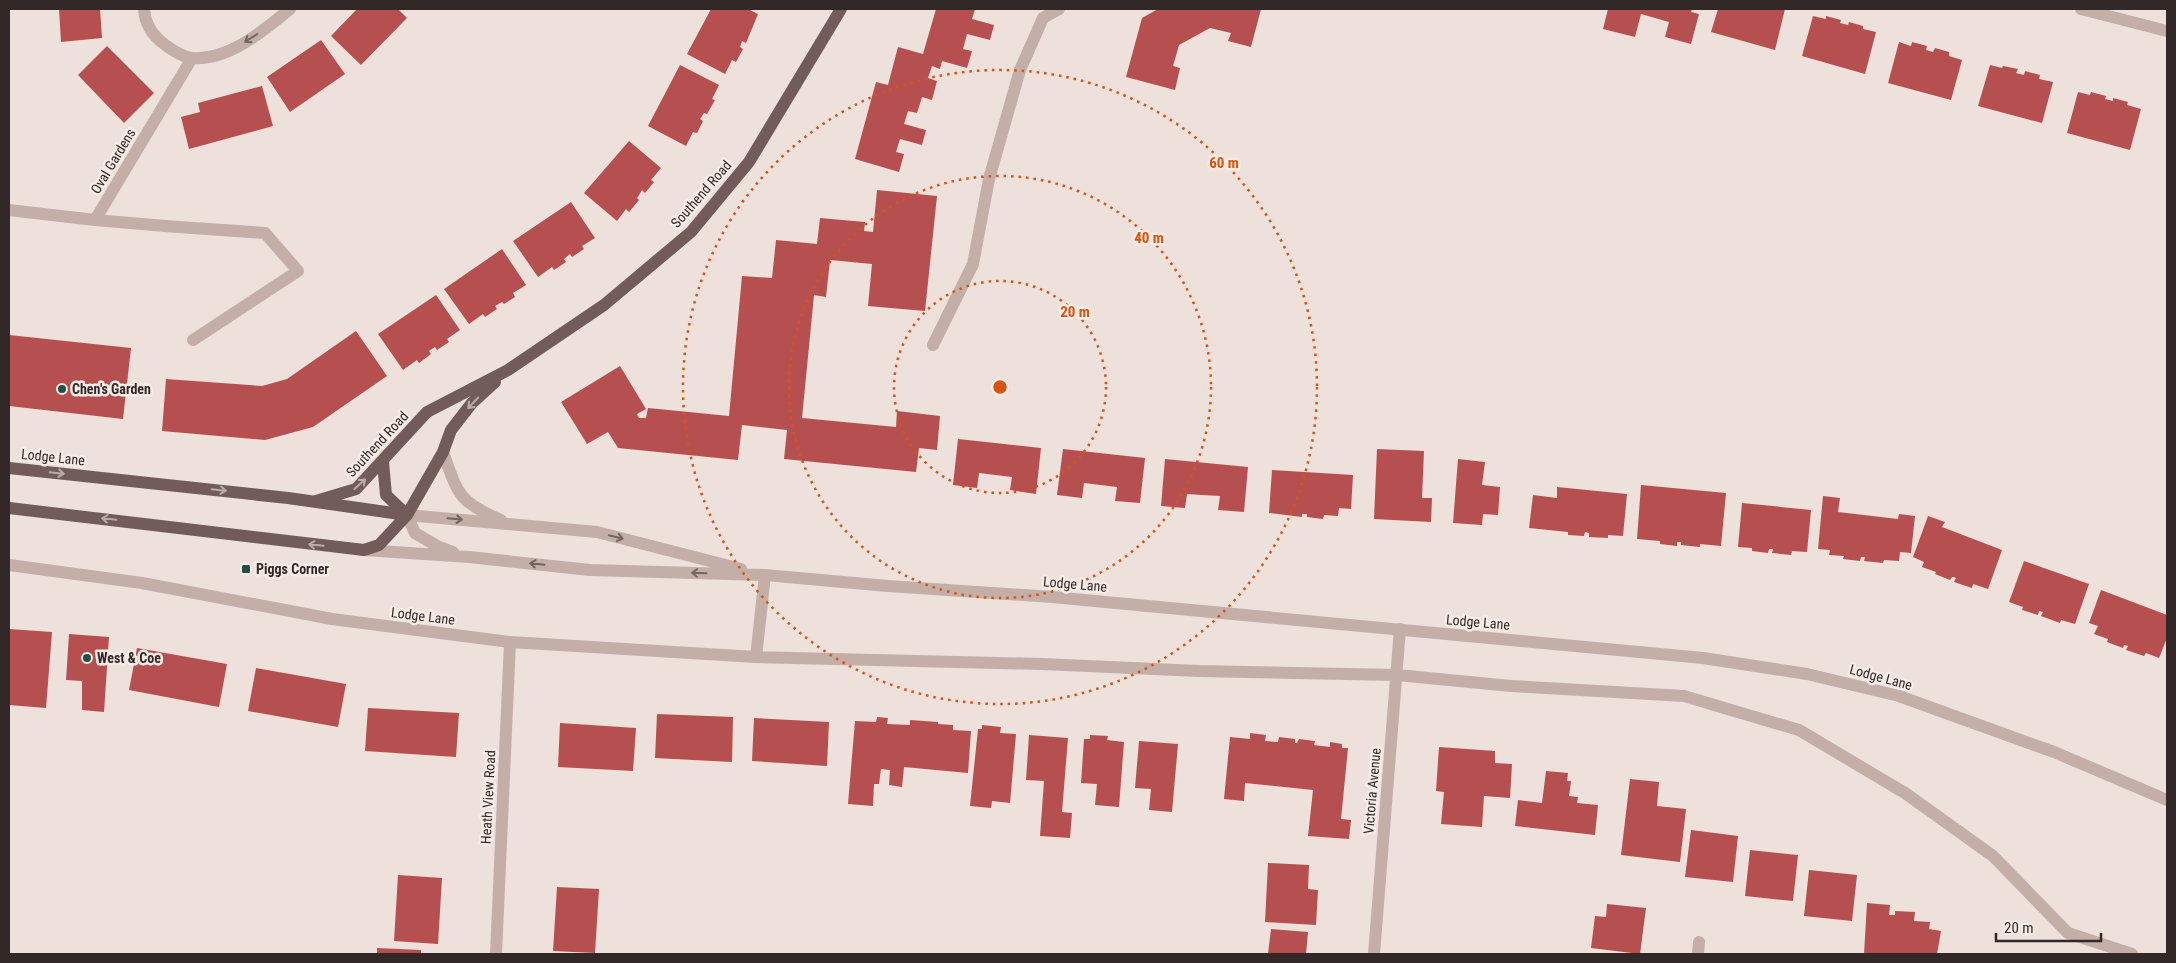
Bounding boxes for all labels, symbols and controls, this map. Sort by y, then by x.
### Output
one-way arrow [245,33,259,43]
street label: Oval Gardens [87,125,139,197]
text: 60 m [1209,154,1239,172]
street label: Southend Road [668,157,734,231]
text: 40 m [1134,229,1164,247]
text: 20 m [1060,303,1090,321]
centre of rings [991,378,1009,396]
place label: Chen's Garden [72,381,151,397]
marker: Chen's Garden [56,383,68,395]
one-way arrow [467,397,479,410]
street label: Southend Road [343,408,411,480]
street label: Lodge Lane [20,446,86,468]
one-way arrow [49,468,65,478]
one-way arrow [354,478,367,490]
one-way arrow [211,485,227,495]
one-way arrow [102,514,118,524]
one-way arrow [447,515,463,524]
one-way arrow [608,533,624,542]
one-way arrow [308,540,324,549]
one-way arrow [529,559,545,569]
place label: Piggs Corner [256,561,329,577]
marker: Piggs Corner [240,563,252,575]
one-way arrow [691,568,708,578]
street label: Lodge Lane [1042,573,1108,595]
street label: Lodge Lane [390,604,456,628]
street label: Lodge Lane [1445,611,1511,633]
place label: West & Coe [97,650,161,666]
marker: West & Coe [81,652,93,664]
street label: Lodge Lane [1848,661,1914,693]
street label: Victoria Avenue [1360,747,1384,835]
street label: Heath View Road [478,750,498,844]
scale bar [1996,910,2101,942]
text: 20 m [2004,919,2034,937]

